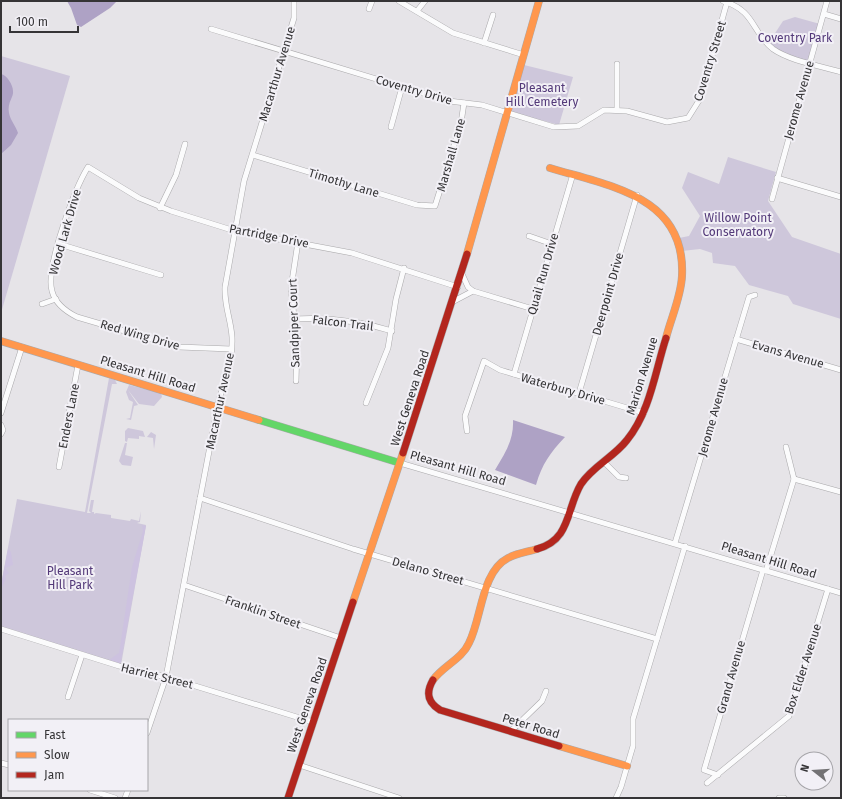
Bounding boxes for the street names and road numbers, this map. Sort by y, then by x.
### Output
street label: Coventry Street [691,18,729,103]
street label: Macarthur Avenue [256,25,298,123]
street label: Jerome Avenue [781,59,817,141]
street label: Coventry Drive [374,72,454,108]
street label: Marshall Lane [434,117,468,193]
street label: Timothy Lane [307,166,381,200]
street label: Wood Lark Drive [46,187,84,277]
street label: Partridge Drive [228,221,310,251]
street label: Quail Run Drive [525,231,561,317]
street label: Deerpoint Drive [589,251,627,337]
street label: Sandpiper Court [285,278,303,368]
street label: Falcon Trail [312,312,375,334]
street label: Red Wing Drive [99,317,181,353]
street label: Marion Avenue [623,335,661,417]
street label: Evans Avenue [750,337,826,371]
street label: West Geneva Road [388,348,432,448]
street label: Macarthur Avenue [203,351,237,451]
street label: Pleasant Hill Road [99,353,197,395]
street label: Waterbury Drive [519,370,607,408]
street label: Jerome Avenue [695,376,731,458]
street label: Enders Lane [56,382,82,450]
street label: Pleasant Hill Road [408,448,508,488]
street label: Pleasant Hill Road [720,539,818,581]
street label: Delano Street [390,554,466,588]
street label: Franklin Street [223,593,303,632]
street label: Box Elder Avenue [782,622,824,716]
street label: Grand Avenue [714,639,748,715]
street label: West Geneva Road [284,655,330,755]
street label: Harriet Street [119,660,195,692]
street label: Peter Road [501,711,561,741]

